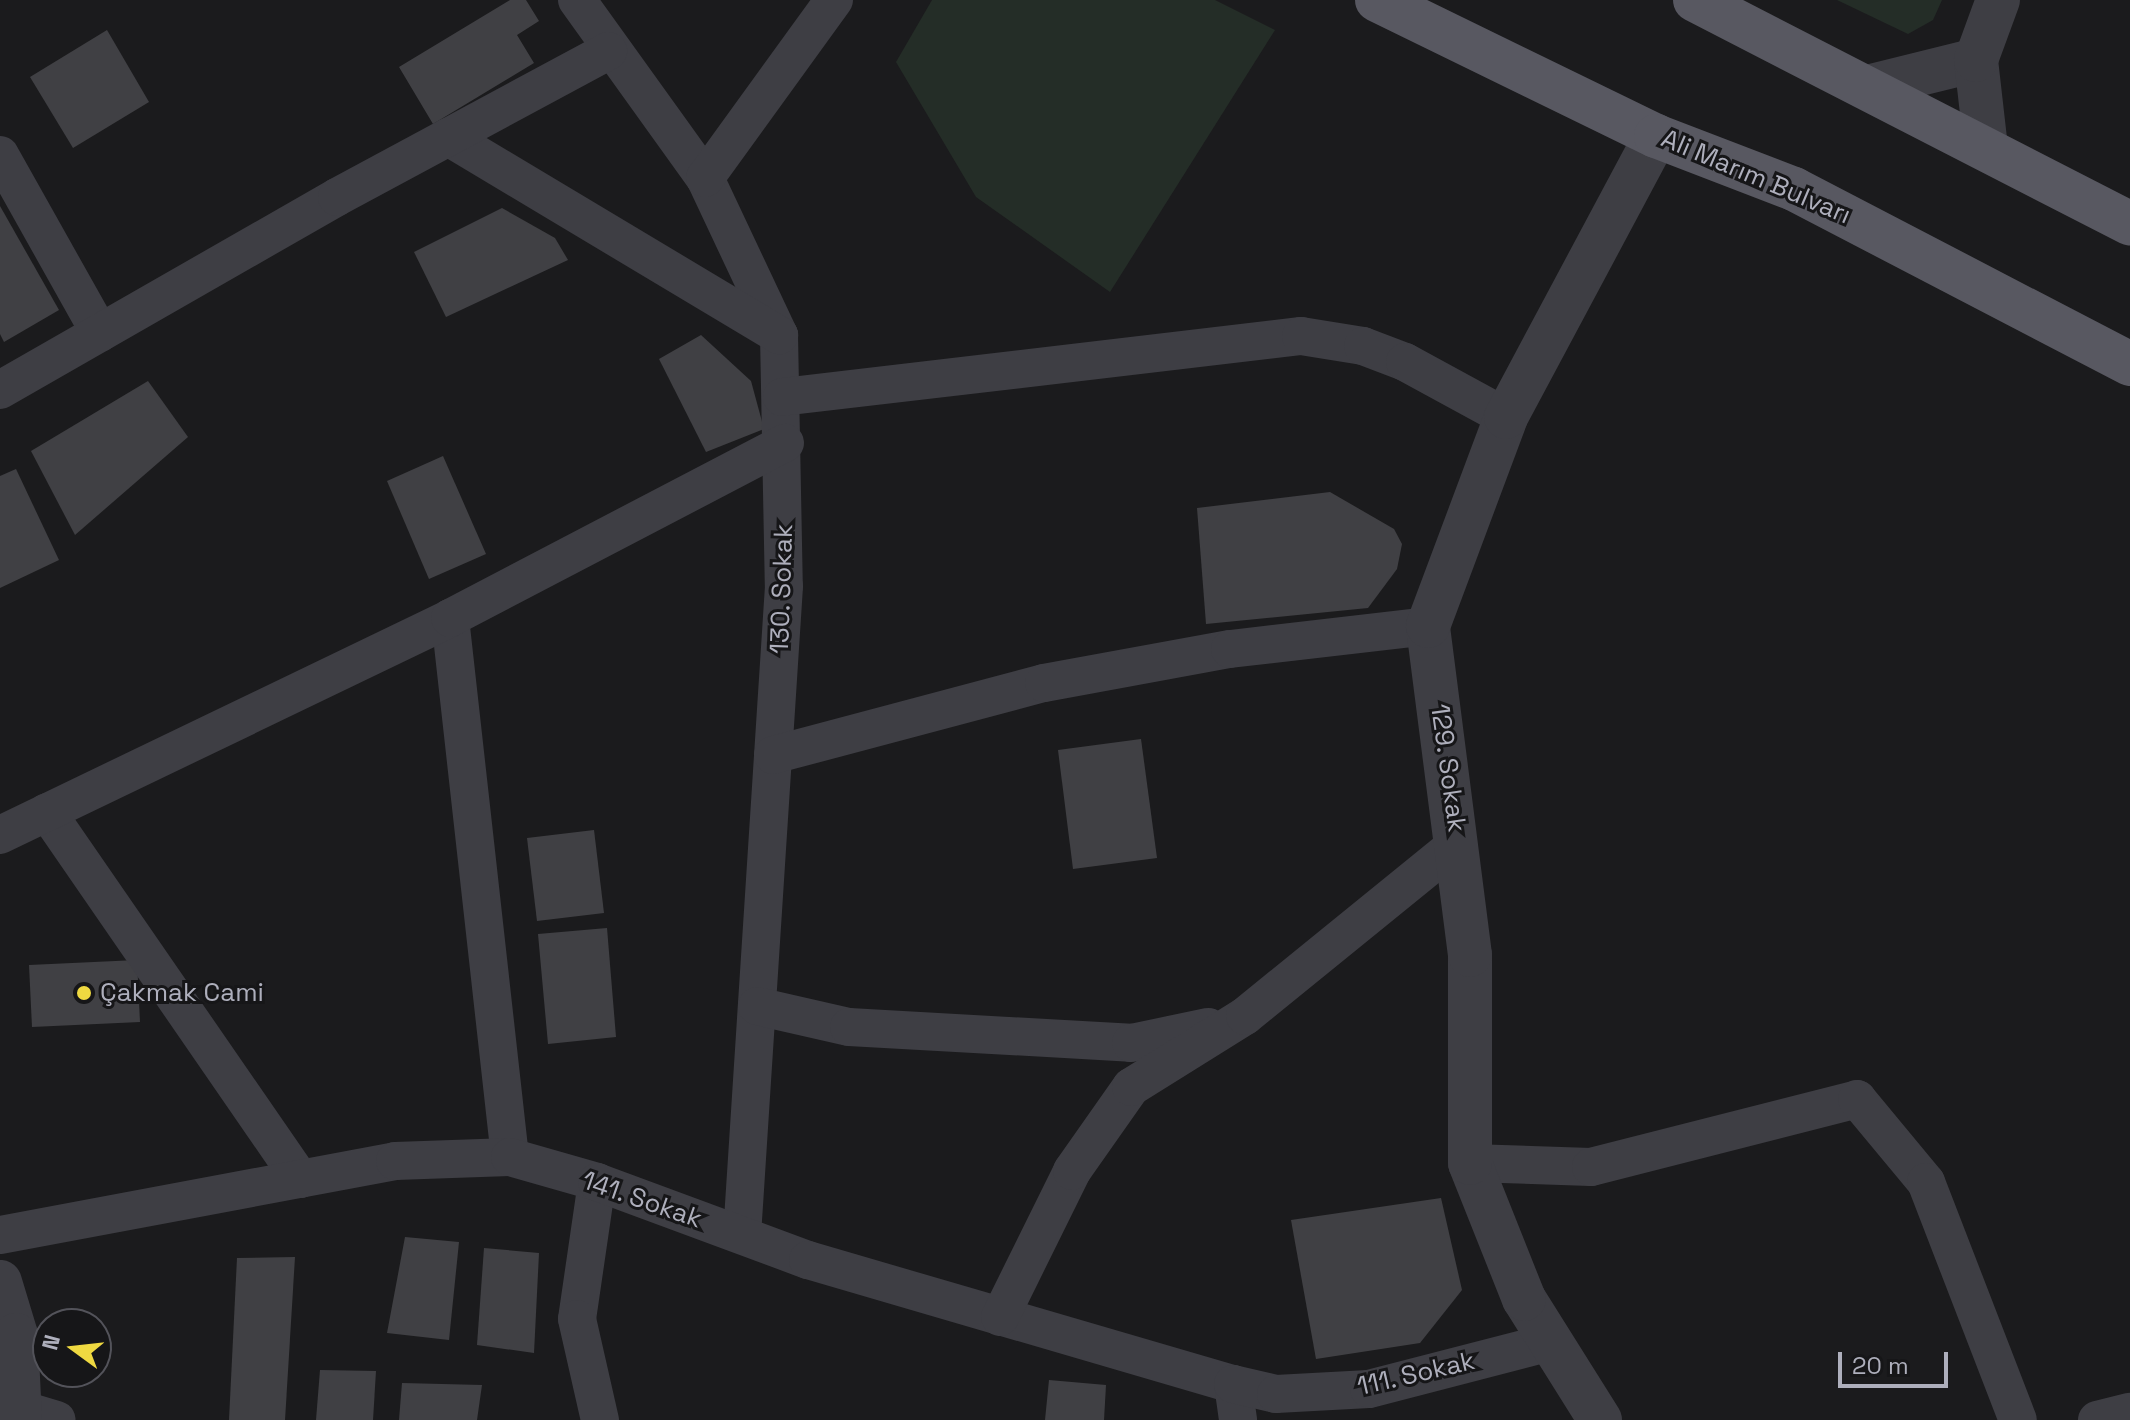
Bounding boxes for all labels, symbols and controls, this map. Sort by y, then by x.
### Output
street label: Ali Marım Bulvarı [1657,123,1855,231]
street label: 130. Sokak [764,523,800,655]
street label: 129. Sokak [1424,701,1472,835]
place label: Çakmak Cami [100,977,264,1009]
marker: Çakmak Cami [75,984,93,1002]
street label: 141. Sokak [578,1165,706,1235]
north arrow [32,1308,112,1388]
text: N [35,1332,66,1353]
scale bar [1842,1336,1952,1386]
street label: 111. Sokak [1354,1345,1478,1403]
text: 20 m [1852,1350,1909,1381]

